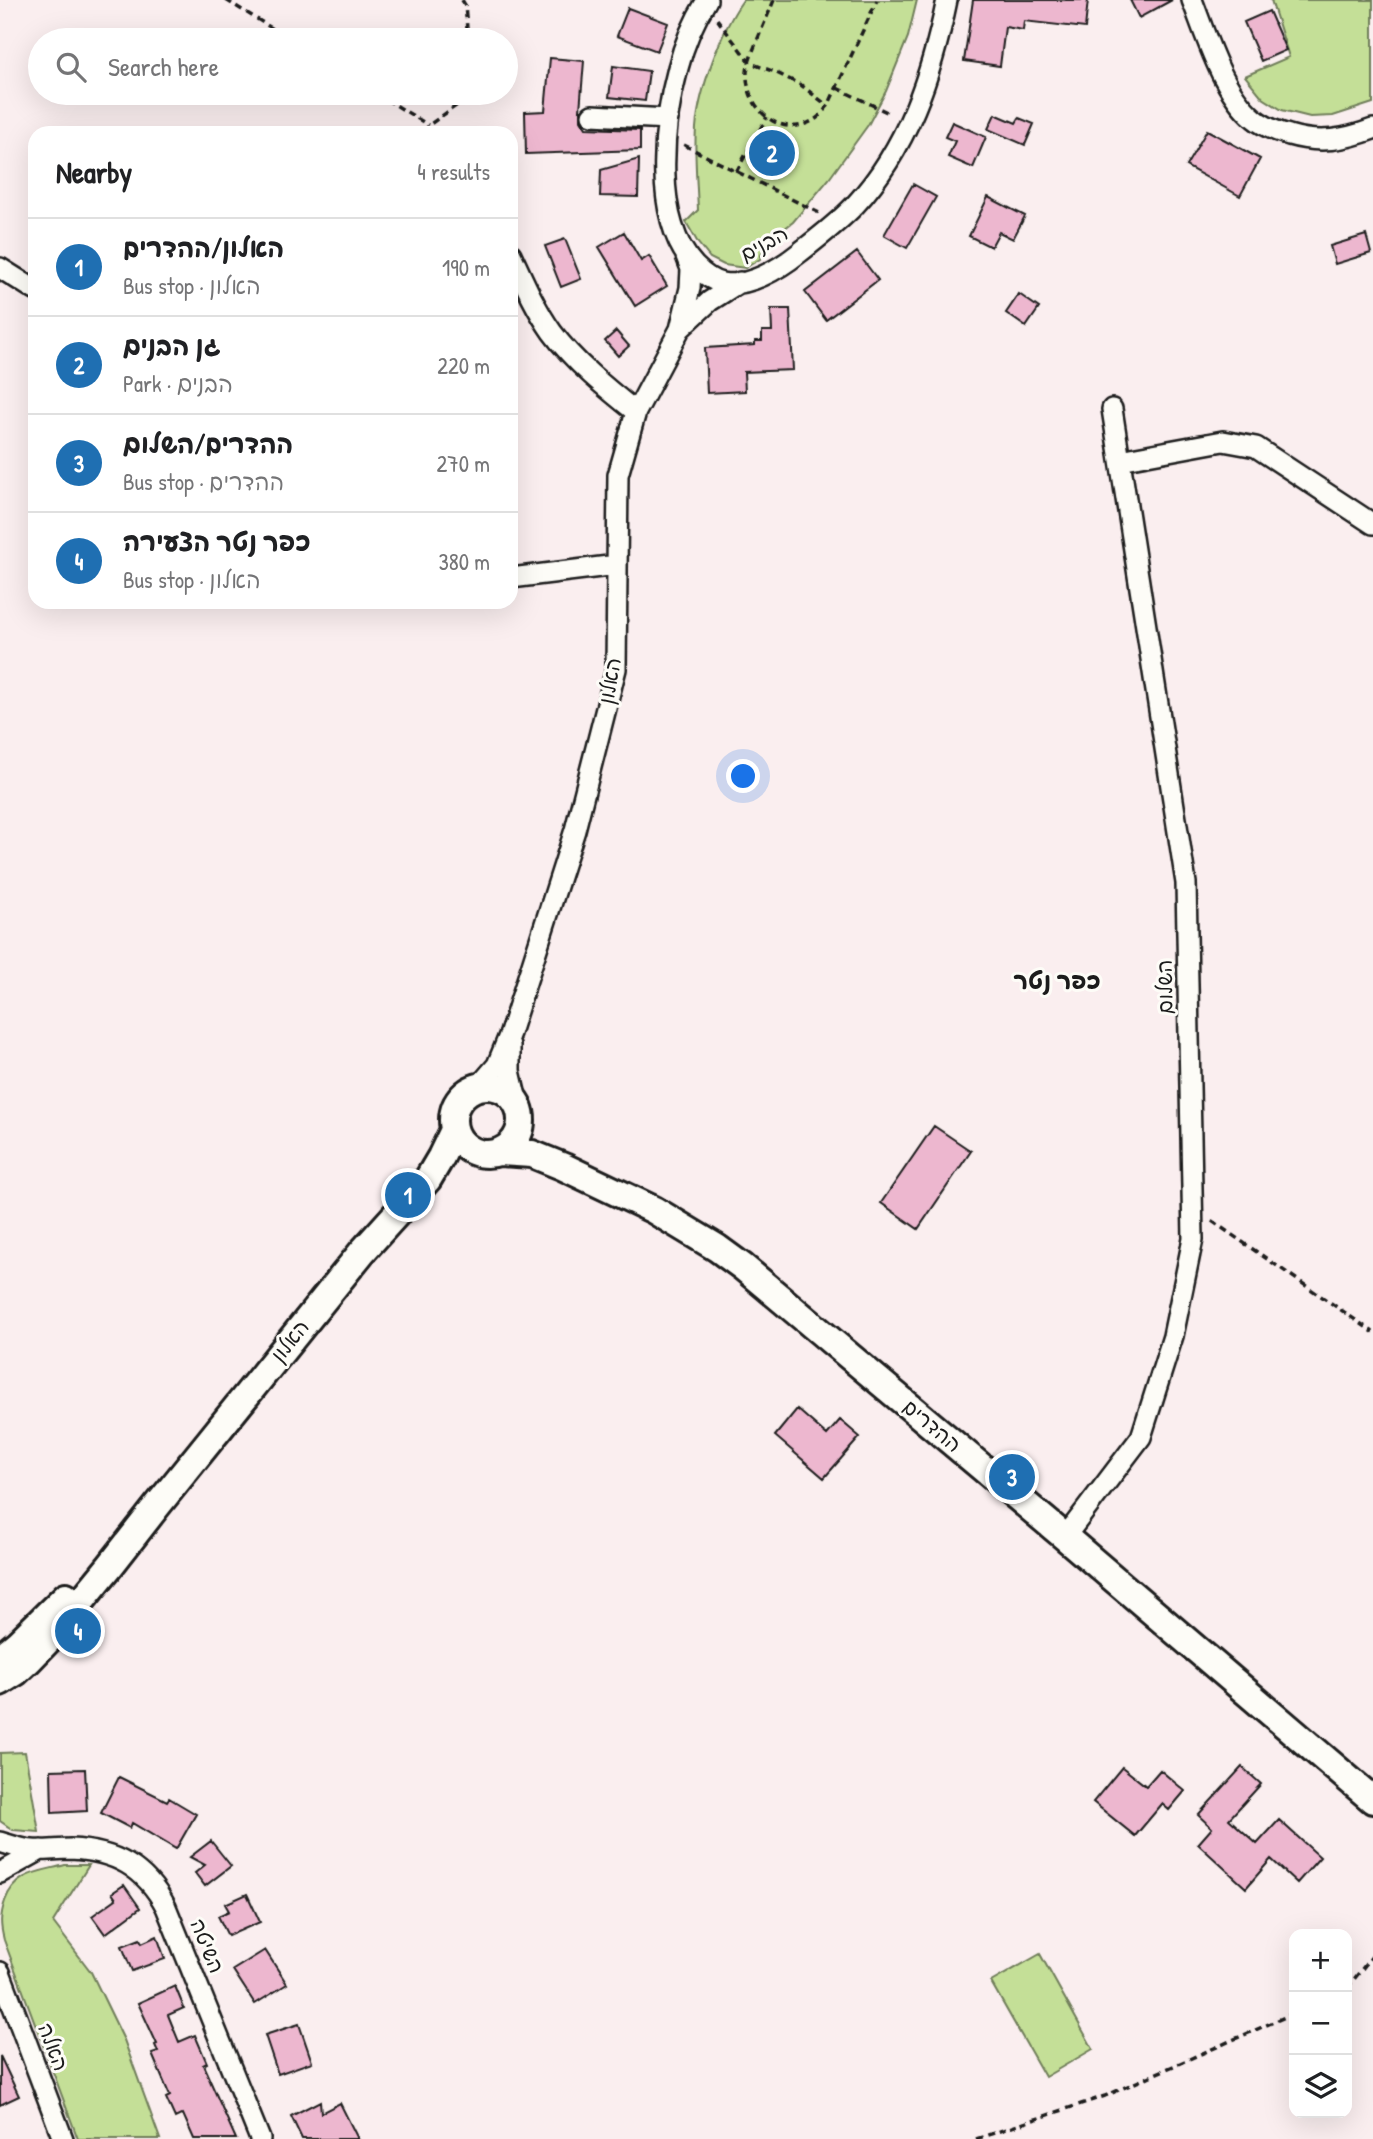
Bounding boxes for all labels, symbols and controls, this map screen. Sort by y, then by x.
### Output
search box [28,28,518,105]
icon: search [52,48,90,86]
text: Search here [108,49,219,84]
pin: 2 [749,127,795,179]
text: Nearby [56,152,132,192]
text: 4 results [417,156,490,187]
street label: הבנים [734,218,793,269]
text: האלון/ההדרים [123,230,284,265]
text: 1 [75,252,83,283]
text: 190 m [442,252,490,283]
text: Bus stop · האלון [123,270,261,301]
text: גן הבנים [123,328,221,363]
text: 2 [74,350,84,381]
text: 220 m [437,350,490,381]
text: Park · הבנים [123,368,233,399]
text: ההדרים/השלום [123,426,293,461]
text: 3 [74,448,84,479]
text: 270 m [437,448,490,479]
text: Bus stop · ההדרים [123,466,284,497]
text: כפר נטר הצעירה [123,524,311,559]
text: 4 [75,546,83,577]
text: 380 m [439,546,490,577]
text: Bus stop · האלון [123,564,261,595]
street label: האלון [591,655,628,707]
your location [726,759,760,793]
street label: השלום [1150,959,1179,1015]
district label: כפר נטר [1013,964,1101,996]
pin: 1 [385,1169,431,1221]
street label: האלון [264,1313,316,1368]
street label: ההדרים [897,1392,968,1459]
pin: 3 [989,1451,1035,1503]
pin: 4 [55,1605,101,1657]
street label: השיטה [183,1914,231,1977]
map controls [1289,1929,1352,2118]
button: + [1289,1929,1352,1992]
button: − [1289,1992,1352,2055]
street label: האלה [31,2019,76,2075]
button: layers [1289,2055,1352,2118]

